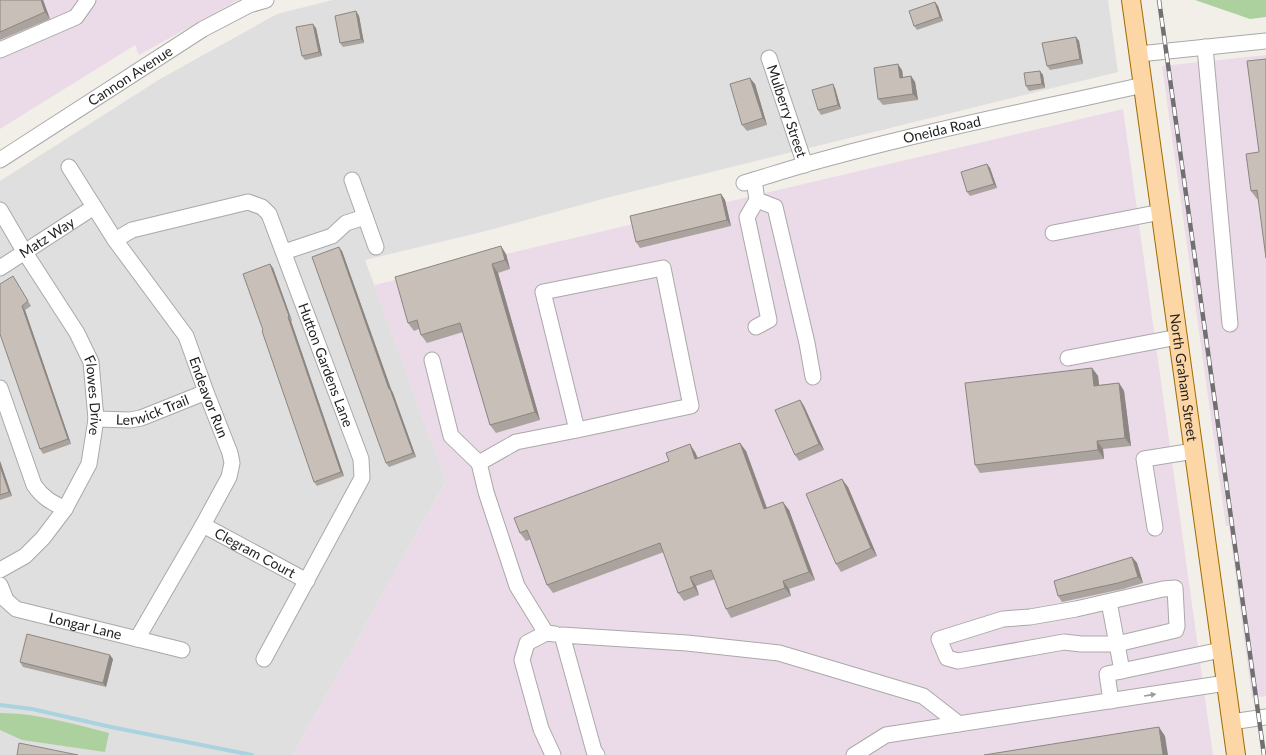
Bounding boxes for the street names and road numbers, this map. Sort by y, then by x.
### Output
street label: Cannon Avenue [85,42,175,109]
street label: Mulberry Street [764,62,811,160]
street label: Oneida Road [901,112,982,147]
street label: Matz Way [16,213,78,261]
street label: Hutton Gardens Lane [295,300,357,429]
street label: North Graham Street [1167,312,1201,442]
street label: Flowes Drive [81,352,105,437]
street label: Endeavor Run [186,354,232,440]
street label: Lerwick Trail [116,391,191,428]
street label: Clegram Court [212,524,299,581]
street label: Longar Lane [47,608,124,643]

